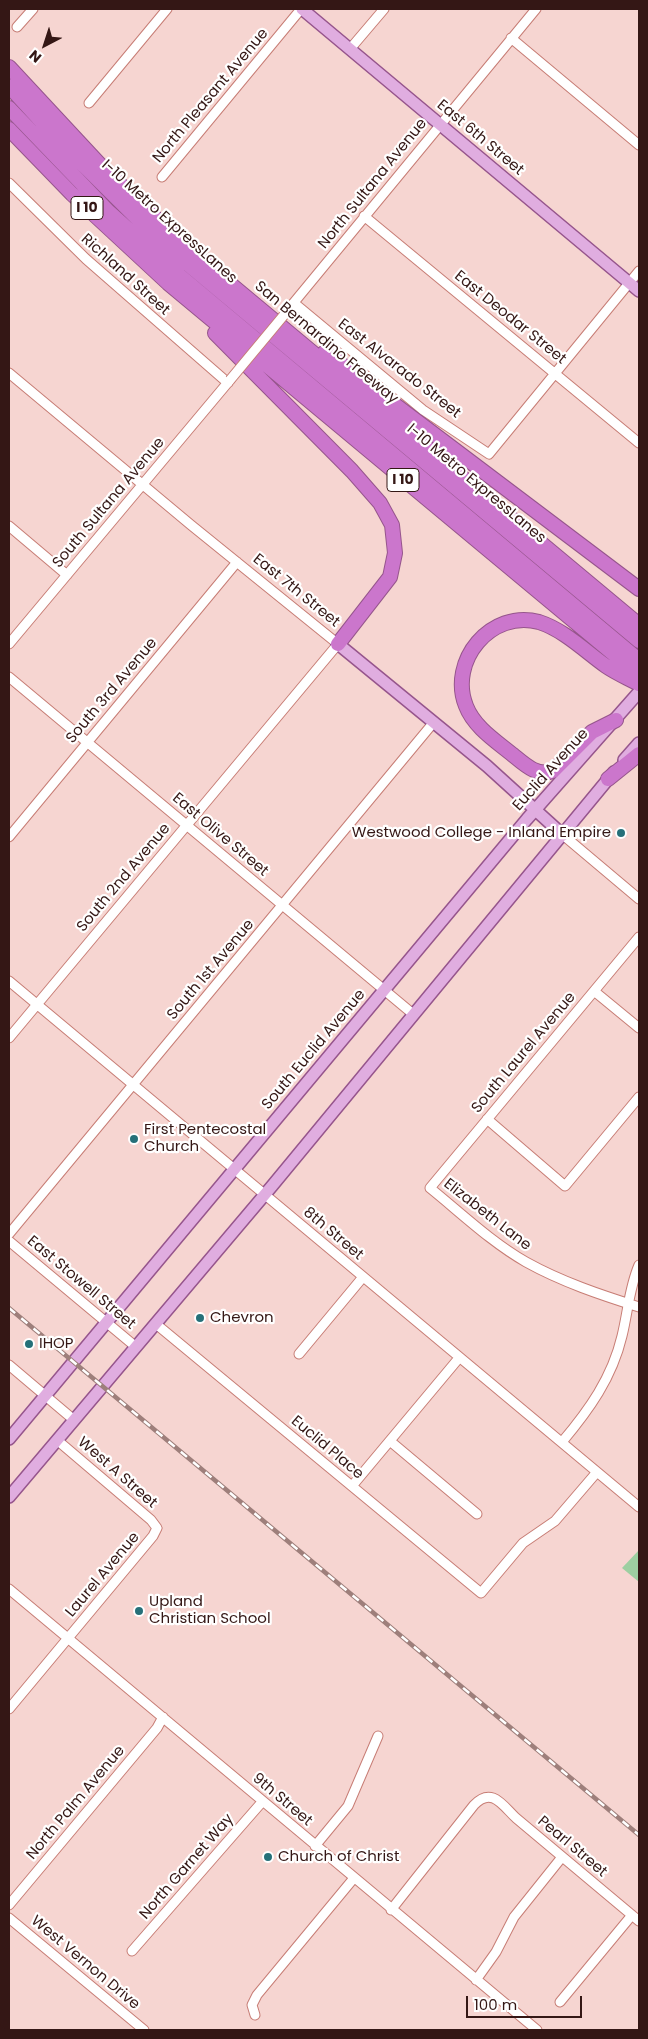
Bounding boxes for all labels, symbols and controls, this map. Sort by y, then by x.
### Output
north arrow [20,20,70,70]
street label: North Pleasant Avenue [149,25,273,167]
text: N [25,45,46,68]
street label: East 6th Street [433,97,527,179]
street label: North Sultana Avenue [315,115,431,253]
street label: I-10 Metro ExpressLanes [98,156,240,288]
road number: I 10 [71,197,103,220]
street label: Richland Street [77,231,173,319]
street label: East Deodar Street [451,267,569,369]
street label: San Bernardino Freeway [251,278,401,408]
street label: East Alvarado Street [334,315,464,423]
street label: I-10 Metro ExpressLanes [403,421,549,547]
street label: South Sultana Avenue [49,434,169,572]
road number: I 10 [387,468,419,492]
street label: East 7th Street [249,551,343,631]
street label: South 3rd Avenue [63,635,161,747]
street label: Euclid Avenue [509,725,593,815]
street label: East Olive Street [168,790,272,880]
street label: South 2nd Avenue [73,820,175,936]
place label: Westwood College - Inland Empire [352,824,611,842]
marker: Westwood College - Inland Empire [615,827,627,839]
street label: South 1st Avenue [164,916,258,1024]
street label: South Euclid Avenue [258,986,370,1114]
street label: South Laurel Avenue [468,989,580,1117]
place label: First Pentecostal Church [144,1121,266,1156]
marker: First Pentecostal Church [128,1133,140,1145]
street label: Elizabeth Lane [440,1175,534,1255]
street label: 8th Street [299,1204,367,1264]
street label: East Stowell Street [23,1232,139,1334]
place label: Chevron [210,1309,274,1327]
marker: Chevron [194,1312,206,1324]
place label: IHOP [39,1335,74,1353]
marker: IHOP [23,1338,35,1350]
street label: Euclid Place [287,1413,367,1483]
street label: West A Street [74,1434,160,1512]
street label: Laurel Avenue [62,1529,144,1621]
place label: Upland Christian School [149,1593,271,1628]
marker: Upland Christian School [133,1605,145,1617]
street label: North Palm Avenue [23,1742,129,1864]
street label: 9th Street [248,1770,316,1830]
street label: North Garnet Way [136,1811,238,1923]
street label: Pearl Street [534,1813,610,1881]
place label: Church of Christ [278,1848,399,1866]
marker: Church of Christ [262,1851,274,1863]
street label: West Vernon Drive [27,1912,143,2014]
scale bar [468,1986,584,2018]
text: 100 m [474,1994,517,2015]

